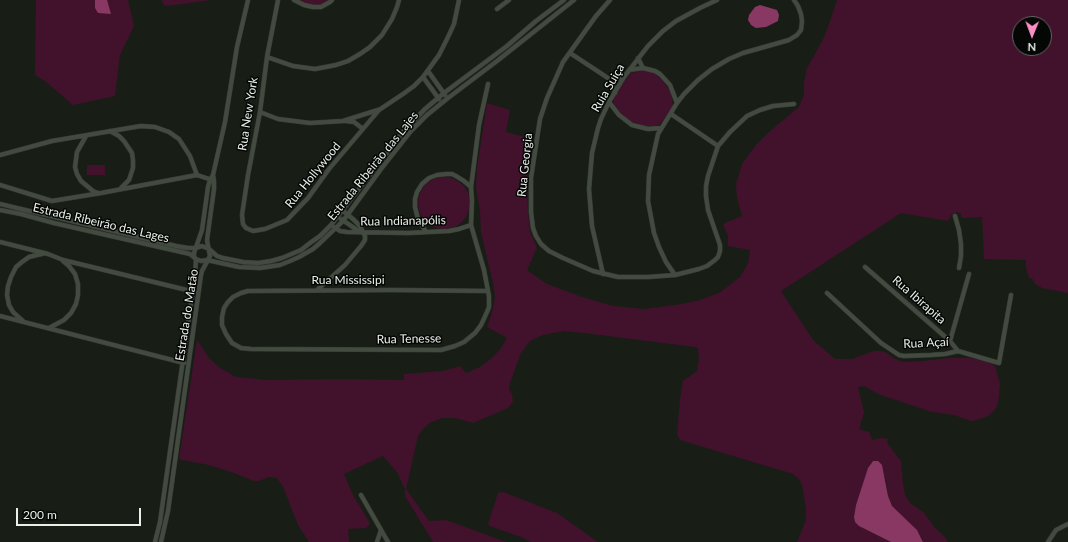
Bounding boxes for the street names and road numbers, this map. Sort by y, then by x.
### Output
street label: Ruia Suiça [588,61,628,115]
street label: Rua New York [235,76,261,152]
street label: Estrada Ribeirão das Lajes [325,109,421,223]
street label: Rua Georgia [514,132,536,198]
street label: Rua Hollywood [282,139,344,211]
street label: Estrada Ribeirão das Lages [31,200,171,246]
street label: Rua Indianapólis [360,213,446,229]
street label: Estrada do Matão [173,268,201,362]
street label: Rua Mississipi [311,273,385,287]
street label: Rua Ibirapita [889,273,949,327]
street label: Rua Tenesse [377,331,441,347]
street label: Rua Açaí [903,335,949,351]

